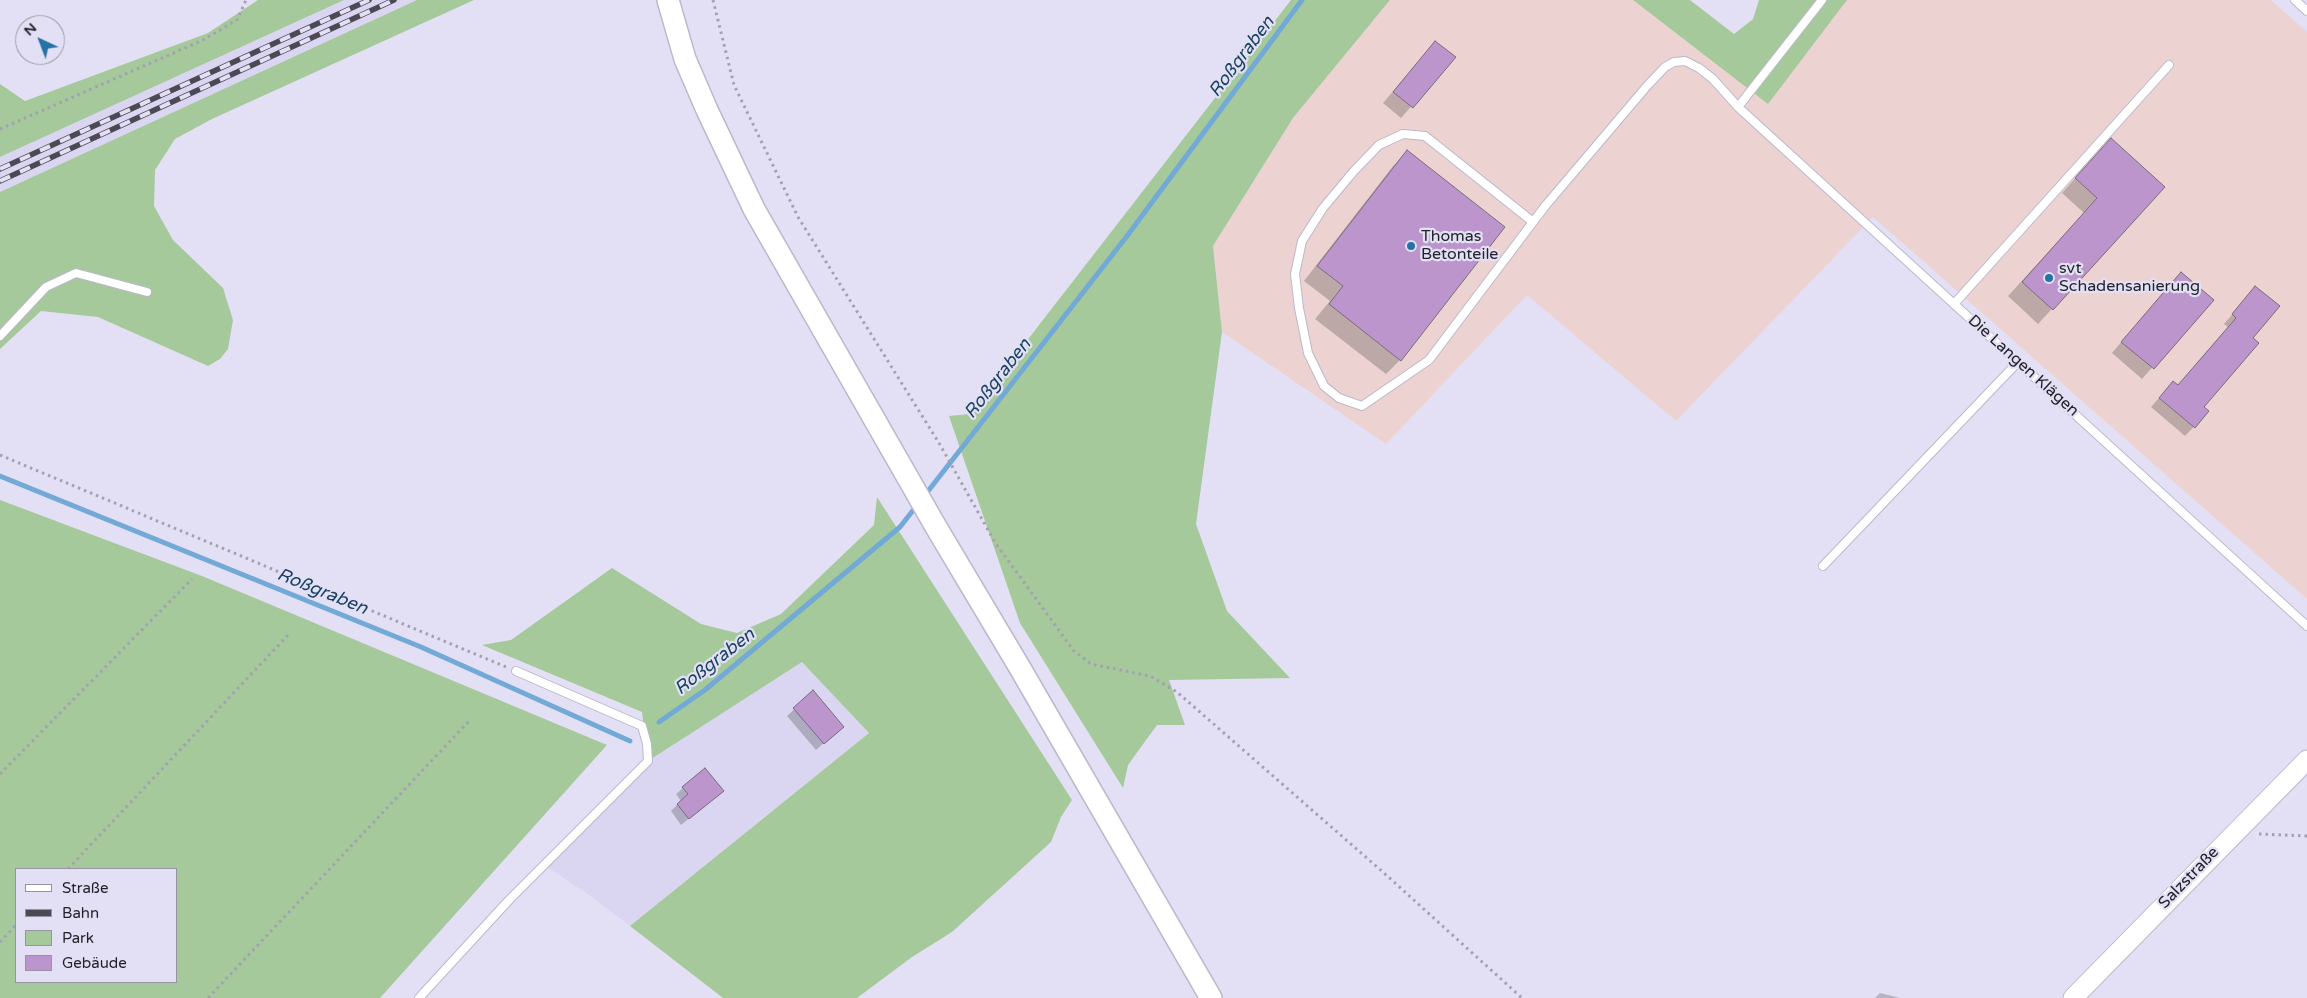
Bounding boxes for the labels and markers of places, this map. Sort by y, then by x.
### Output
place label: Thomas Betonteile [1421,227,1498,265]
marker: Thomas Betonteile [1405,240,1417,252]
place label: svt Schadensanierung [2059,259,2200,297]
marker: svt Schadensanierung [2043,272,2055,284]

